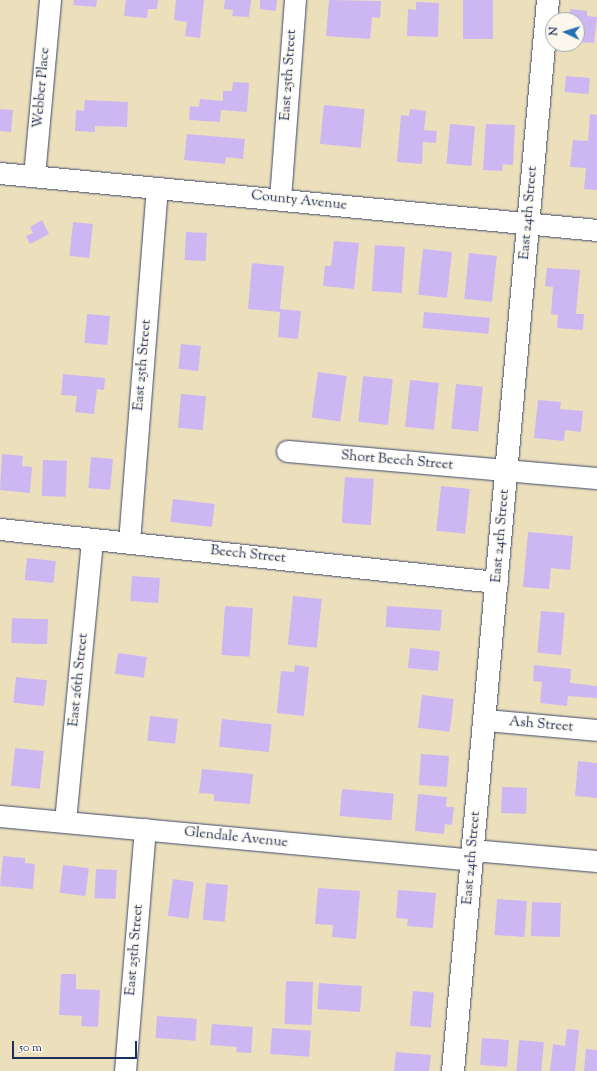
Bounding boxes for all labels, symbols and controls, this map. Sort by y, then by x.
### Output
north arrow [545,12,585,52]
text: N [546,26,562,36]
street label: East 25th Street [277,29,301,121]
street label: Webber Place [30,47,54,129]
street label: East 24th Street [517,166,541,260]
street label: County Avenue [250,188,348,214]
street label: East 25th Street [131,319,155,411]
street label: Short Beech Street [340,448,454,474]
street label: East 24th Street [489,489,513,583]
street label: Beech Street [210,543,286,567]
street label: East 26th Street [66,632,92,728]
street label: Ash Street [508,714,574,736]
street label: East 24th Street [460,811,484,905]
street label: Glendale Avenue [183,824,289,852]
street label: East 25th Street [123,904,147,996]
scale bar [14,1033,139,1059]
text: 50 m [19,1039,42,1057]

